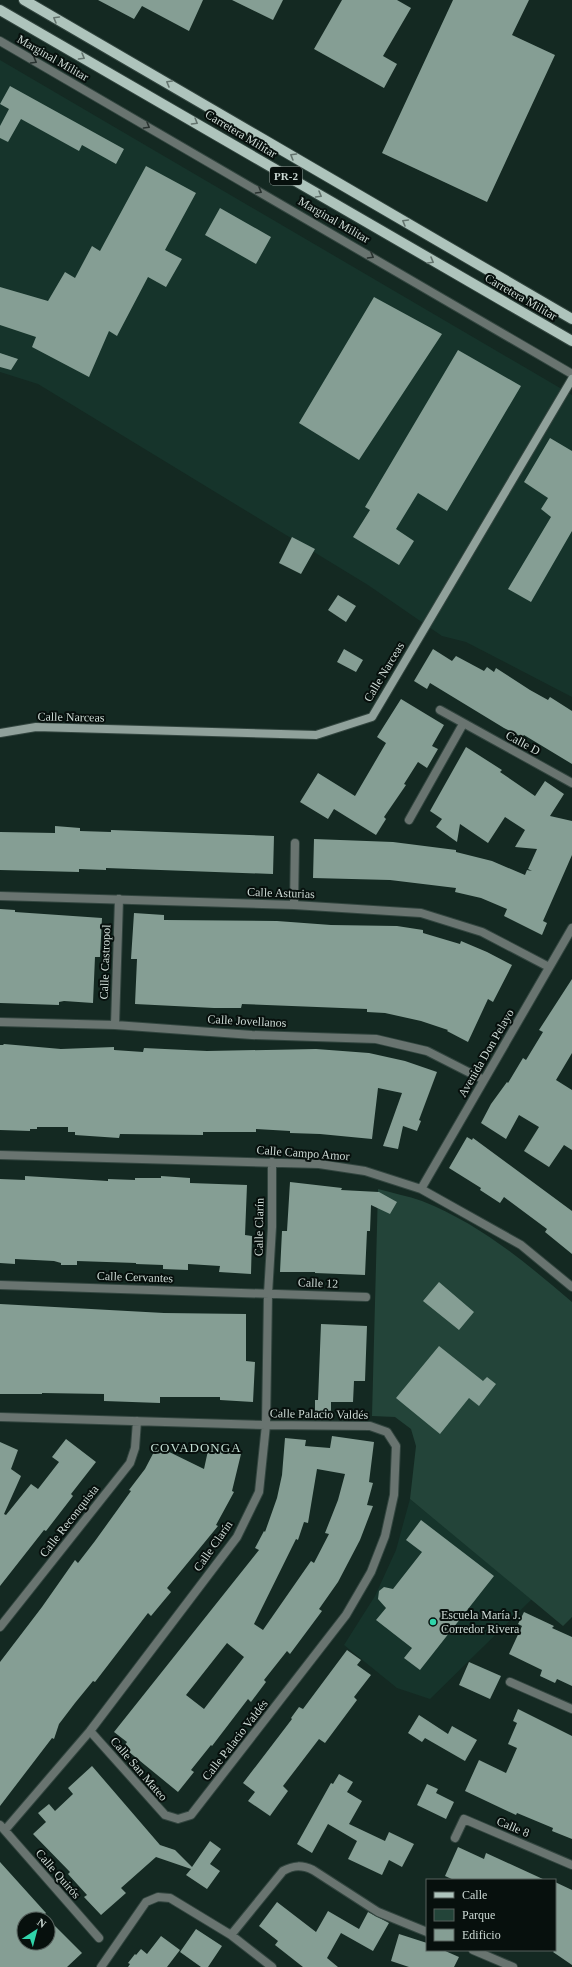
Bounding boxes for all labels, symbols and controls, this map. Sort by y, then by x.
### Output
one-way arrow [53,16,60,23]
street label: Marginal Militar [15,32,91,84]
one-way arrow [78,52,86,59]
one-way arrow [30,56,37,63]
one-way arrow [166,81,173,88]
street label: Carretera Militar [203,107,279,161]
one-way arrow [191,117,198,124]
one-way arrow [143,121,150,128]
one-way arrow [290,154,297,161]
road number: PR-2 [270,167,302,185]
one-way arrow [255,186,262,193]
one-way arrow [315,190,322,197]
street label: Marginal Militar [296,194,372,246]
one-way arrow [402,219,409,226]
one-way arrow [367,252,374,259]
one-way arrow [427,256,434,263]
street label: Carretera Militar [482,271,560,323]
street label: Calle Narceas [361,639,407,704]
street label: Calle Narceas [37,709,105,725]
street label: Calle D [503,728,543,758]
street label: Calle Asturias [247,885,315,901]
street label: Calle Castropol [97,924,113,1000]
street label: Avenida Don Pelayo [455,1007,517,1099]
street label: Calle Jovellanos [207,1012,287,1030]
street label: Calle Campo Amor [256,1143,350,1163]
street label: Calle Clarín [251,1198,267,1256]
street label: Calle Cervantes [97,1269,174,1285]
street label: Calle 12 [298,1275,338,1291]
street label: Calle Palacio Valdés [270,1406,369,1422]
district label: COVADONGA [150,1440,242,1455]
street label: Calle Reconquista [37,1482,102,1560]
street label: Calle Clarín [191,1518,235,1574]
place label: Escuela María J. Corredor Rivera [441,1608,521,1636]
marker: Escuela María J. Corredor Rivera [428,1617,438,1627]
street label: Calle Palacio Valdés [199,1697,271,1783]
street label: Calle San Mateo [107,1734,171,1804]
street label: Calle 8 [494,1814,532,1840]
street label: Calle Quirós [33,1846,84,1902]
legend [426,1879,556,1951]
text: Calle [462,1888,487,1902]
text: Parque [462,1908,495,1922]
north arrow [16,1911,56,1951]
text: N [35,1916,49,1930]
text: Edificio [462,1928,501,1942]

